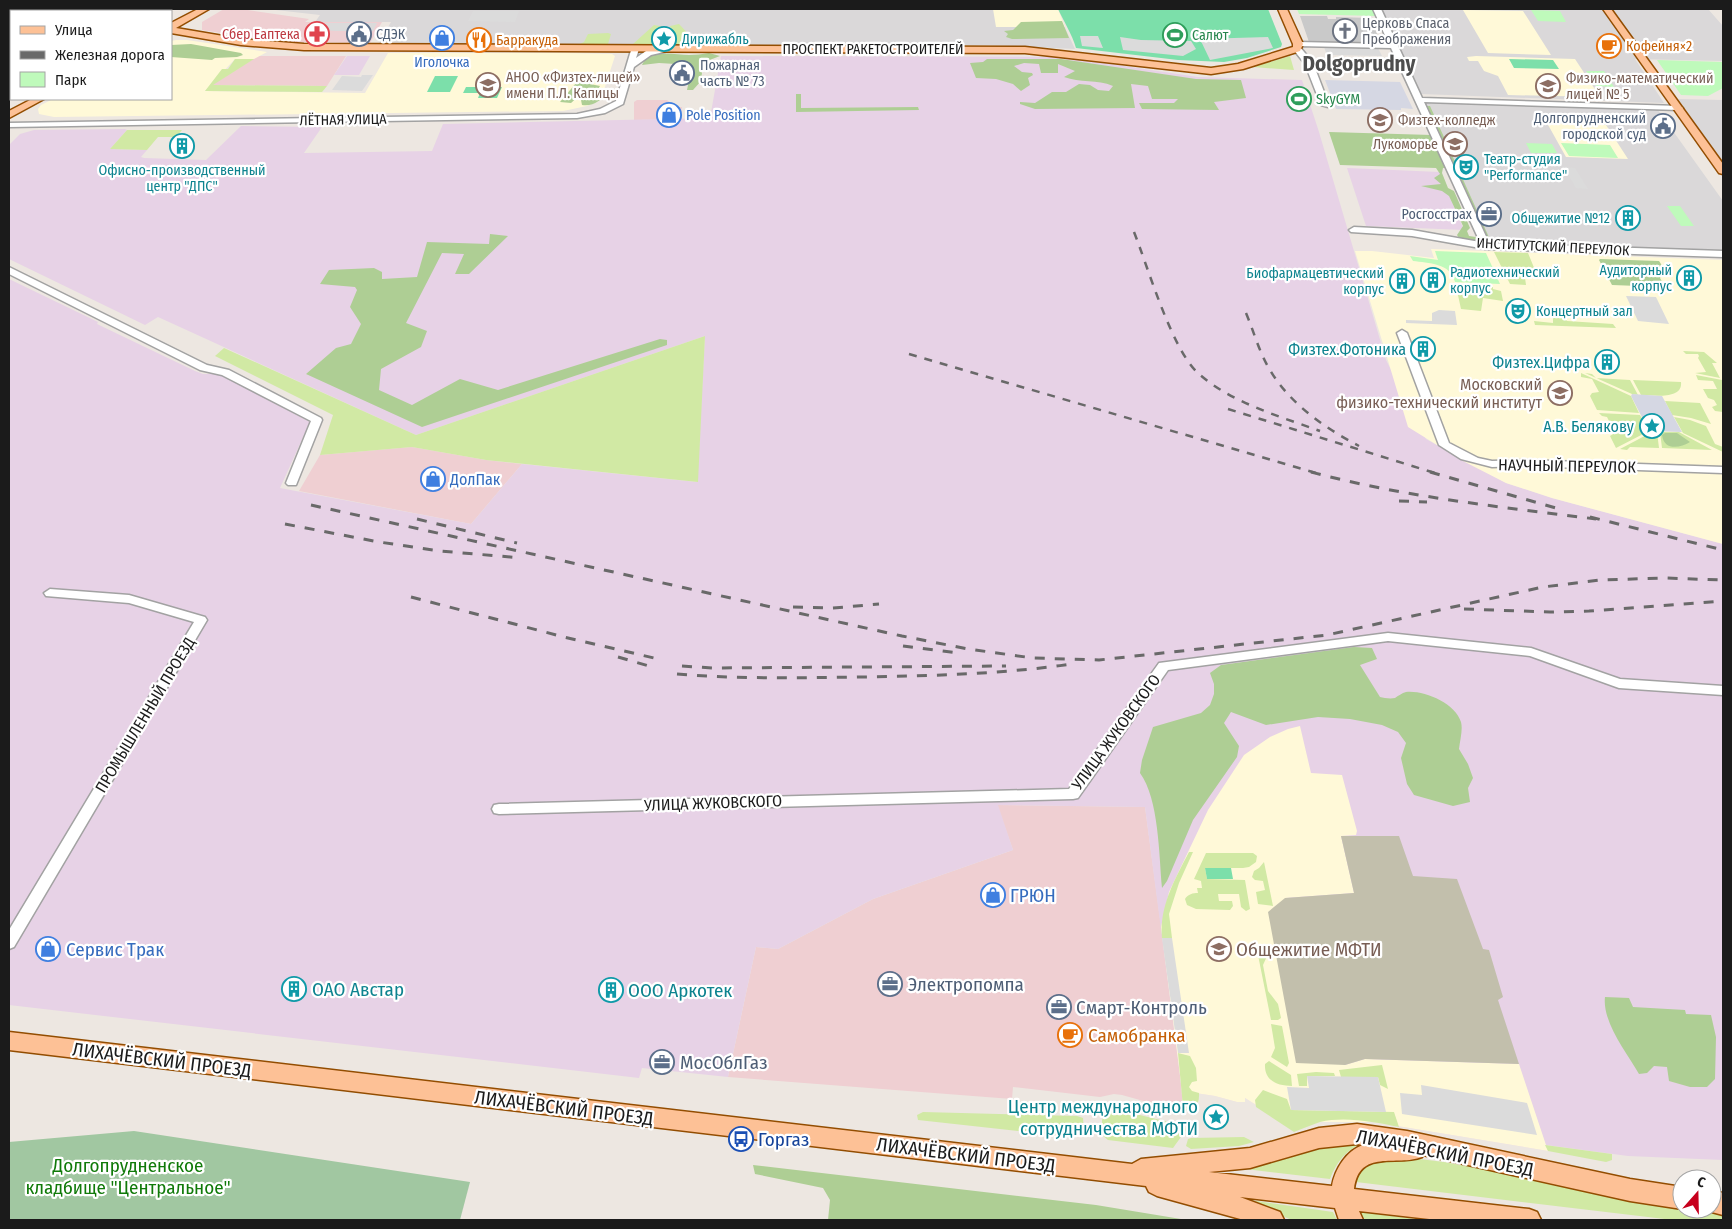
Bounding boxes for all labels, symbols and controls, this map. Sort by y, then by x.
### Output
legend [10,10,172,100]
place label: Церковь Спаса Преображения [1362,15,1451,48]
church icon: Церковь Спаса Преображения [1332,18,1358,44]
text: Улица [54,21,93,39]
pharmacy icon: Сбер Еаптека [304,21,330,47]
public building icon: СДЭК [346,21,372,47]
sports icon: Салют [1162,22,1188,48]
shop icon: Иголочка [429,25,455,51]
place label: Сбер Еаптека [222,26,300,43]
place label: СДЭК [376,26,406,43]
place icon: Дирижабль [651,26,677,52]
restaurant icon: Барракуда [466,27,492,53]
place label: Салют [1192,27,1229,44]
place label: Дирижабль [681,31,749,48]
place label: Барракуда [496,32,559,49]
cafe icon: Кофейня×2 [1596,33,1622,59]
place label: Кофейня×2 [1626,38,1692,55]
street label: ПРОСПЕКТ РАКЕТОСТРОИТЕЛЕЙ [782,41,964,58]
text: Железная дорога [55,46,165,64]
district label: Dolgoprudny [1303,51,1416,77]
place label: Иголочка [414,54,470,71]
place label: Пожарная часть № 73 [700,57,764,90]
public building icon: Пожарная часть № 73 [669,60,695,86]
place label: АНОО «Физтех-лицей» имени П.Л. Капицы [506,69,641,102]
place label: Физико-математический лицей № 5 [1566,70,1714,103]
text: Парк [55,71,86,89]
school or university icon: АНОО «Физтех-лицей» имени П.Л. Капицы [475,72,501,98]
school or university icon: Физико-математический лицей № 5 [1535,73,1561,99]
sports icon: SkyGYM [1286,86,1312,112]
place label: SkyGYM [1316,91,1360,108]
shop icon: Pole Position [656,102,682,128]
place label: Pole Position [686,107,761,124]
school or university icon: Физтех-колледж [1367,107,1393,133]
place label: Долгопрудненский городской суд [1533,110,1646,143]
street label: ЛЁТНАЯ УЛИЦА [299,111,387,129]
place label: Физтех-колледж [1398,112,1496,129]
public building icon: Долгопрудненский городской суд [1650,113,1676,139]
school or university icon: Лукоморье [1442,131,1468,157]
building icon: Офисно-производственный центр "ДПС" [169,133,195,159]
place label: Лукоморье [1373,136,1438,153]
place label: Театр-студия "Performance" [1484,151,1567,184]
theatre icon: Театр-студия "Performance" [1453,154,1479,180]
place label: Офисно-производственный центр "ДПС" [98,162,266,195]
office icon: Росгосстрах [1476,201,1502,227]
building icon: Общежитие №12 [1615,205,1641,231]
place label: Росгосстрах [1402,206,1473,223]
place label: Общежитие №12 [1512,210,1610,227]
street label: ИНСТИТУТСКИЙ ПЕРЕУЛОК [1476,235,1630,260]
place label: Аудиторный корпус [1600,262,1672,295]
place label: Радиотехнический корпус [1450,264,1560,297]
place label: Биофармацевтический корпус [1246,265,1384,298]
building icon: Аудиторный корпус [1676,265,1702,291]
building icon: Радиотехнический корпус [1420,267,1446,293]
building icon: Биофармацевтический корпус [1389,268,1415,294]
theatre icon: Концертный зал [1505,298,1531,324]
place label: Концертный зал [1536,303,1633,320]
building icon: Физтех.Фотоника [1410,336,1436,362]
place label: Физтех.Фотоника [1288,340,1406,359]
building icon: Физтех.Цифра [1594,349,1620,375]
place label: Физтех.Цифра [1492,353,1590,372]
place label: Московский физико-технический институт [1336,375,1542,412]
school or university icon: Московский физико-технический институт [1547,380,1573,406]
place icon: А.В. Белякову [1639,413,1665,439]
place label: А.В. Белякову [1543,417,1635,436]
street label: НАУЧНЫЙ ПЕРЕУЛОК [1498,455,1637,477]
shop icon: ДолПак [420,466,446,492]
place label: ДолПак [449,470,501,489]
street label: ПРОМЫШЛЕННЫЙ ПРОЕЗД [91,634,199,796]
street label: УЛИЦА ЖУКОВСКОГО [1067,671,1164,794]
street label: УЛИЦА ЖУКОВСКОГО [643,791,782,815]
shop icon: ГРЮН [980,882,1006,908]
place label: ГРЮН [1010,884,1056,907]
shop icon: Сервис Трак [35,936,61,962]
school or university icon: Общежитие МФТИ [1206,936,1232,962]
place label: Сервис Трак [66,938,164,961]
place label: Общежитие МФТИ [1236,938,1382,961]
office icon: Электропомпа [877,971,903,997]
place label: Электропомпа [908,973,1024,996]
building icon: ОАО Австар [281,976,307,1002]
building icon: ООО Аркотек [598,977,624,1003]
place label: ОАО Австар [312,978,404,1001]
place label: ООО Аркотек [628,979,732,1002]
office icon: Смарт-Контроль [1046,994,1072,1020]
place label: Смарт-Контроль [1076,996,1207,1019]
cafe icon: Самобранка [1057,1022,1083,1048]
place label: Самобранка [1088,1024,1186,1047]
street label: ЛИХАЧЁВСКИЙ ПРОЕЗД [71,1038,253,1082]
office icon: МосОблГаз [649,1049,675,1075]
place label: МосОблГаз [680,1051,768,1074]
street label: ЛИХАЧЁВСКИЙ ПРОЕЗД [473,1086,655,1130]
place label: Центр международного сотрудничества МФТИ [1008,1095,1198,1140]
place icon: Центр международного сотрудничества МФТИ [1203,1104,1229,1130]
street label: ЛИХАЧЁВСКИЙ ПРОЕЗД [1354,1125,1536,1181]
bus stop icon: Горгаз [728,1126,754,1152]
place label: Горгаз [758,1128,809,1151]
street label: ЛИХАЧЁВСКИЙ ПРОЕЗД [875,1133,1057,1177]
park label: Долгопрудненское кладбище "Центральное" [25,1154,231,1199]
north arrow [1672,1169,1722,1219]
text: С [1695,1173,1708,1192]

